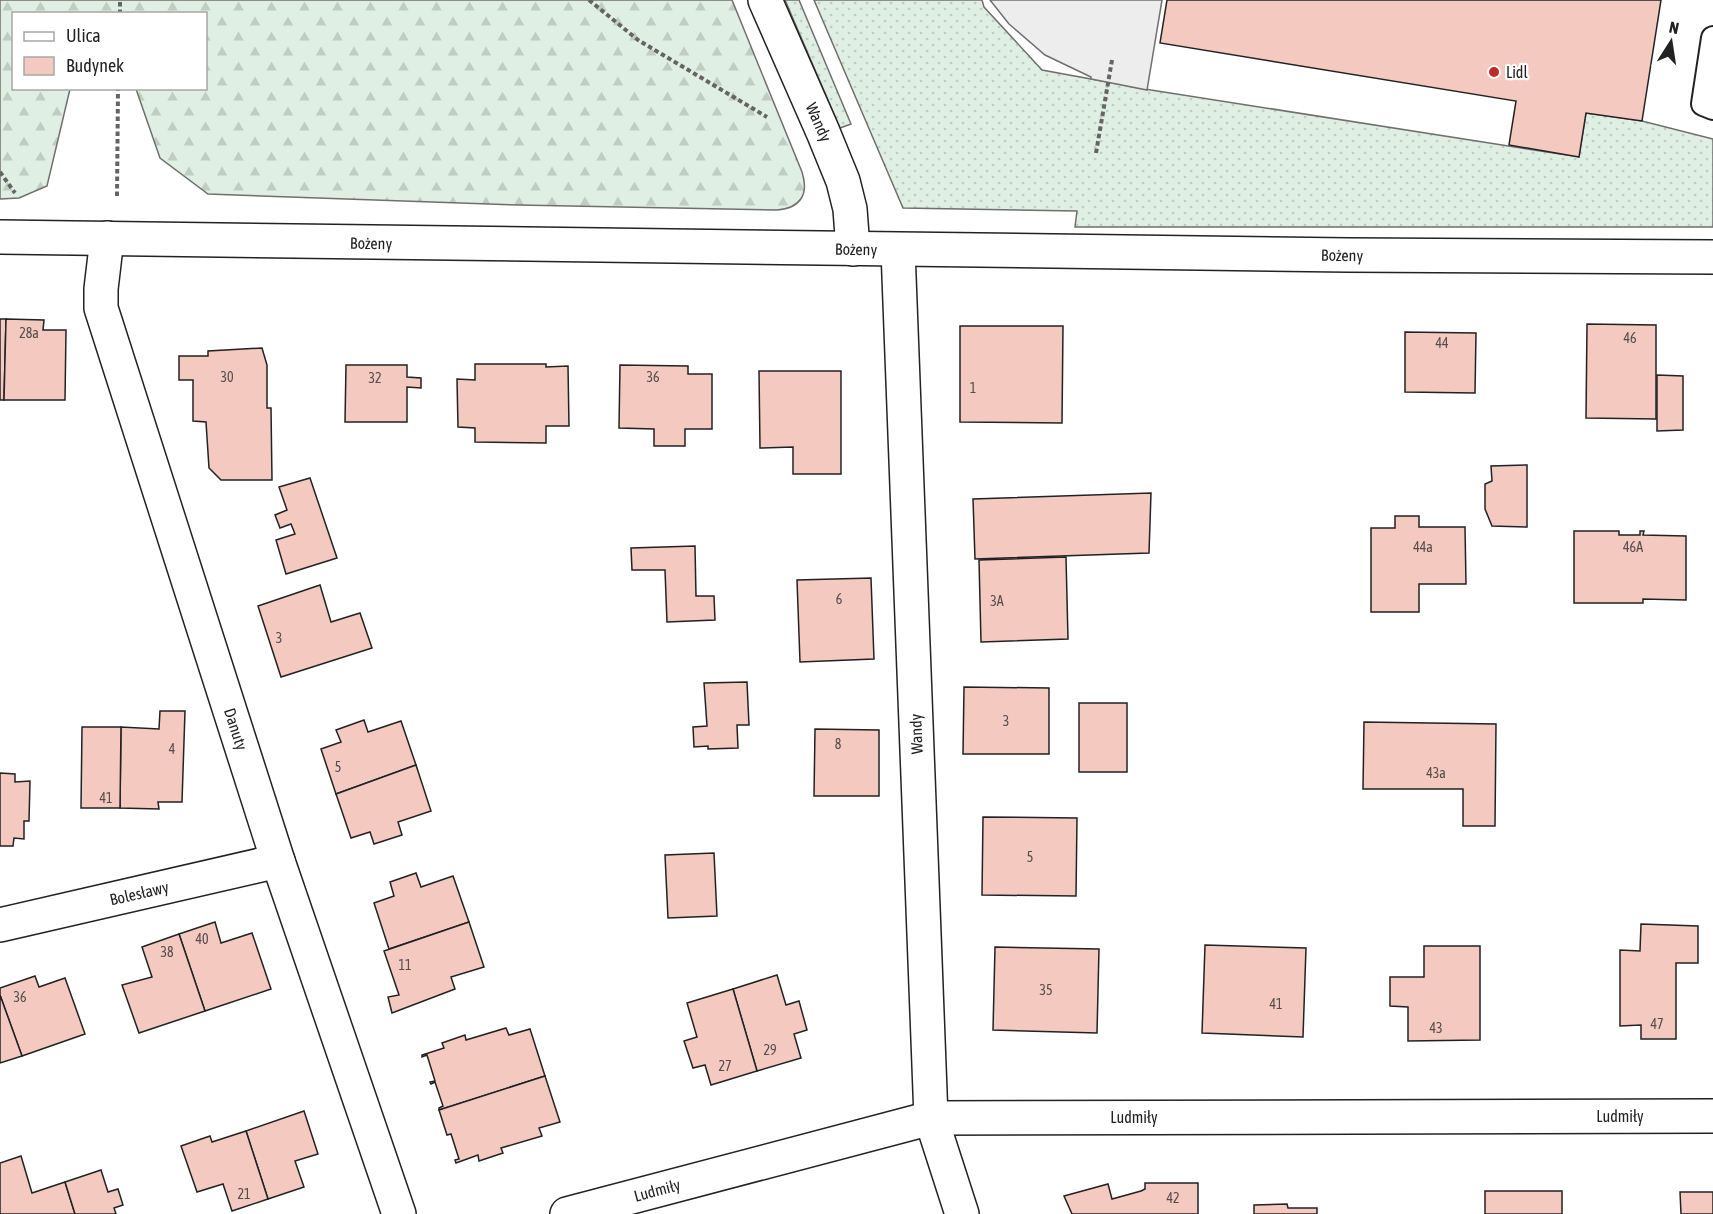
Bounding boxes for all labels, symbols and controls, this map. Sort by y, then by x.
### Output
legend [12,12,207,90]
north arrow [1641,12,1701,72]
text: N [1668,18,1681,37]
text: Ulica [66,25,101,46]
text: Budynek [66,55,124,76]
place label: Lidl [1506,63,1528,81]
marker: Lidl [1487,65,1501,79]
street label: Wandy [802,100,836,145]
street label: Bożeny [350,234,393,253]
street label: Bożeny [835,240,878,259]
street label: Bożeny [1321,246,1364,265]
house number: 28a [19,325,39,341]
house number: 46 [1623,330,1637,346]
house number: 44 [1435,335,1449,351]
house number: 30 [220,369,234,385]
house number: 36 [646,369,660,385]
house number: 32 [368,370,382,386]
house number: 1 [970,380,976,396]
house number: 44a [1413,539,1433,555]
house number: 46A [1623,539,1643,555]
house number: 6 [836,591,843,607]
house number: 3A [990,593,1004,609]
house number: 3 [276,630,282,646]
street label: Danuty [220,706,251,753]
street label: Wandy [906,713,927,755]
house number: 3 [1003,713,1009,729]
house number: 8 [835,736,842,752]
house number: 4 [169,741,176,757]
house number: 5 [335,759,341,775]
house number: 43a [1426,765,1446,781]
house number: 41 [99,790,113,806]
house number: 5 [1027,849,1033,865]
street label: Bolesławy [108,877,171,909]
house number: 40 [195,931,209,947]
house number: 38 [160,944,174,960]
house number: 11 [398,957,412,973]
house number: 35 [1039,982,1053,998]
house number: 36 [13,989,27,1005]
house number: 41 [1269,996,1283,1012]
house number: 47 [1650,1016,1664,1032]
house number: 43 [1429,1020,1443,1036]
house number: 29 [763,1042,777,1058]
house number: 27 [718,1058,732,1074]
street label: Ludmiły [1596,1107,1644,1126]
street label: Ludmiły [1110,1108,1158,1127]
street label: Ludmiły [632,1175,683,1206]
house number: 21 [237,1186,251,1202]
house number: 42 [1166,1190,1180,1206]

